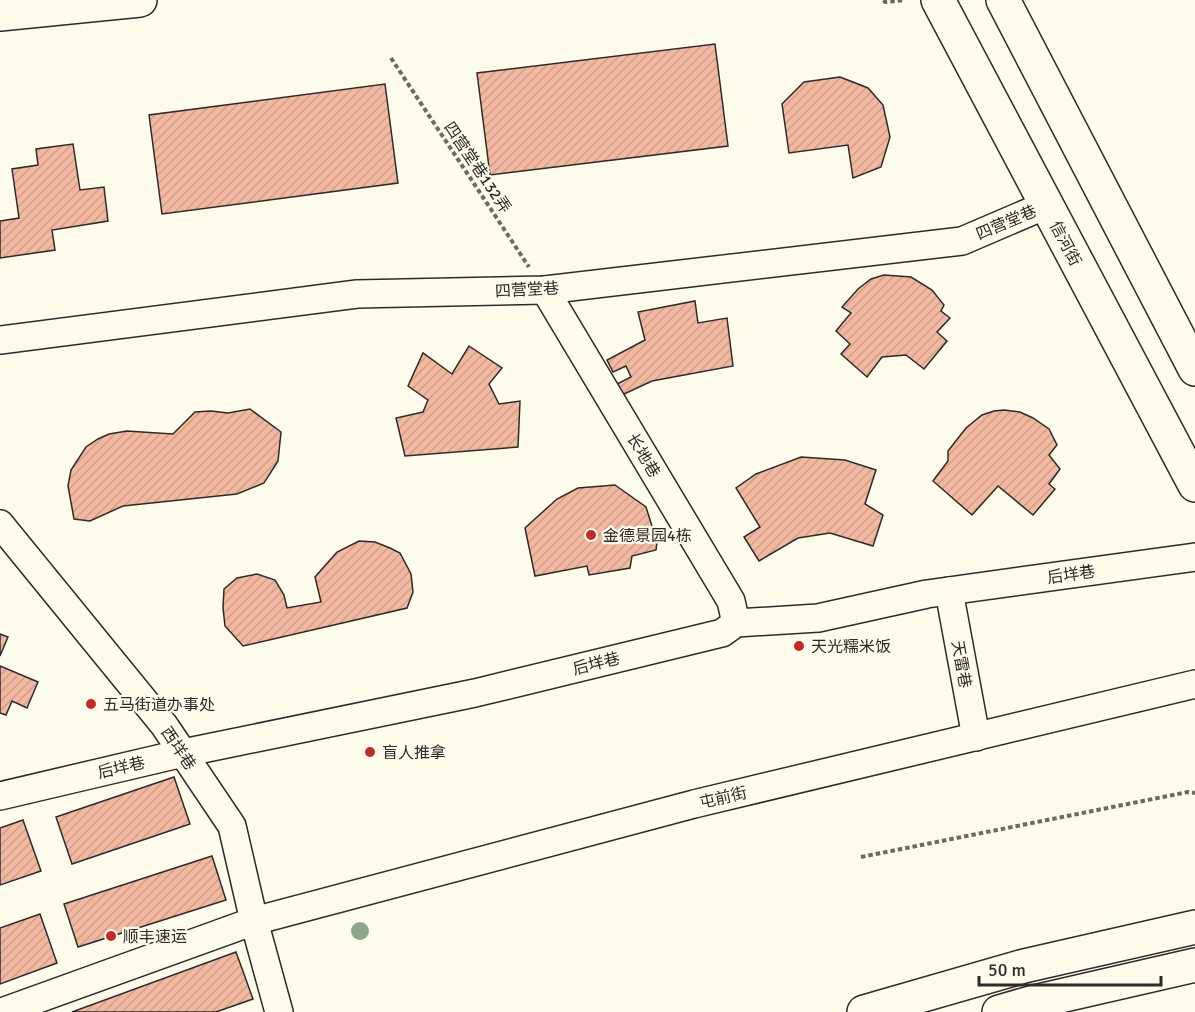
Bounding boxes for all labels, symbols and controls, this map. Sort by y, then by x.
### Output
street label: 四营堂巷132弄 [439,118,515,217]
street label: 四营堂巷 [973,201,1040,245]
street label: 信河街 [1045,218,1085,269]
street label: 四营堂巷 [495,278,560,302]
street label: 长地巷 [622,430,664,481]
place label: 金德景园4栋 [603,526,692,546]
marker: 金德景园4栋 [584,528,598,542]
street label: 后垟巷 [1046,562,1096,588]
place label: 天光糯米饭 [811,637,891,657]
marker: 天光糯米饭 [792,639,806,653]
street label: 天雷巷 [947,639,975,690]
street label: 后垟巷 [571,648,622,679]
place label: 五马街道办事处 [103,695,215,715]
marker: 五马街道办事处 [84,697,98,711]
street label: 西垟巷 [156,723,200,774]
place label: 盲人推拿 [382,743,446,763]
marker: 盲人推拿 [363,745,377,759]
street label: 后垟巷 [96,753,147,783]
street label: 屯前街 [698,783,749,813]
place label: 顺丰速运 [123,927,187,947]
marker: 顺丰速运 [104,929,118,943]
scale bar [979,949,1160,987]
text: 50 m [988,959,1026,981]

